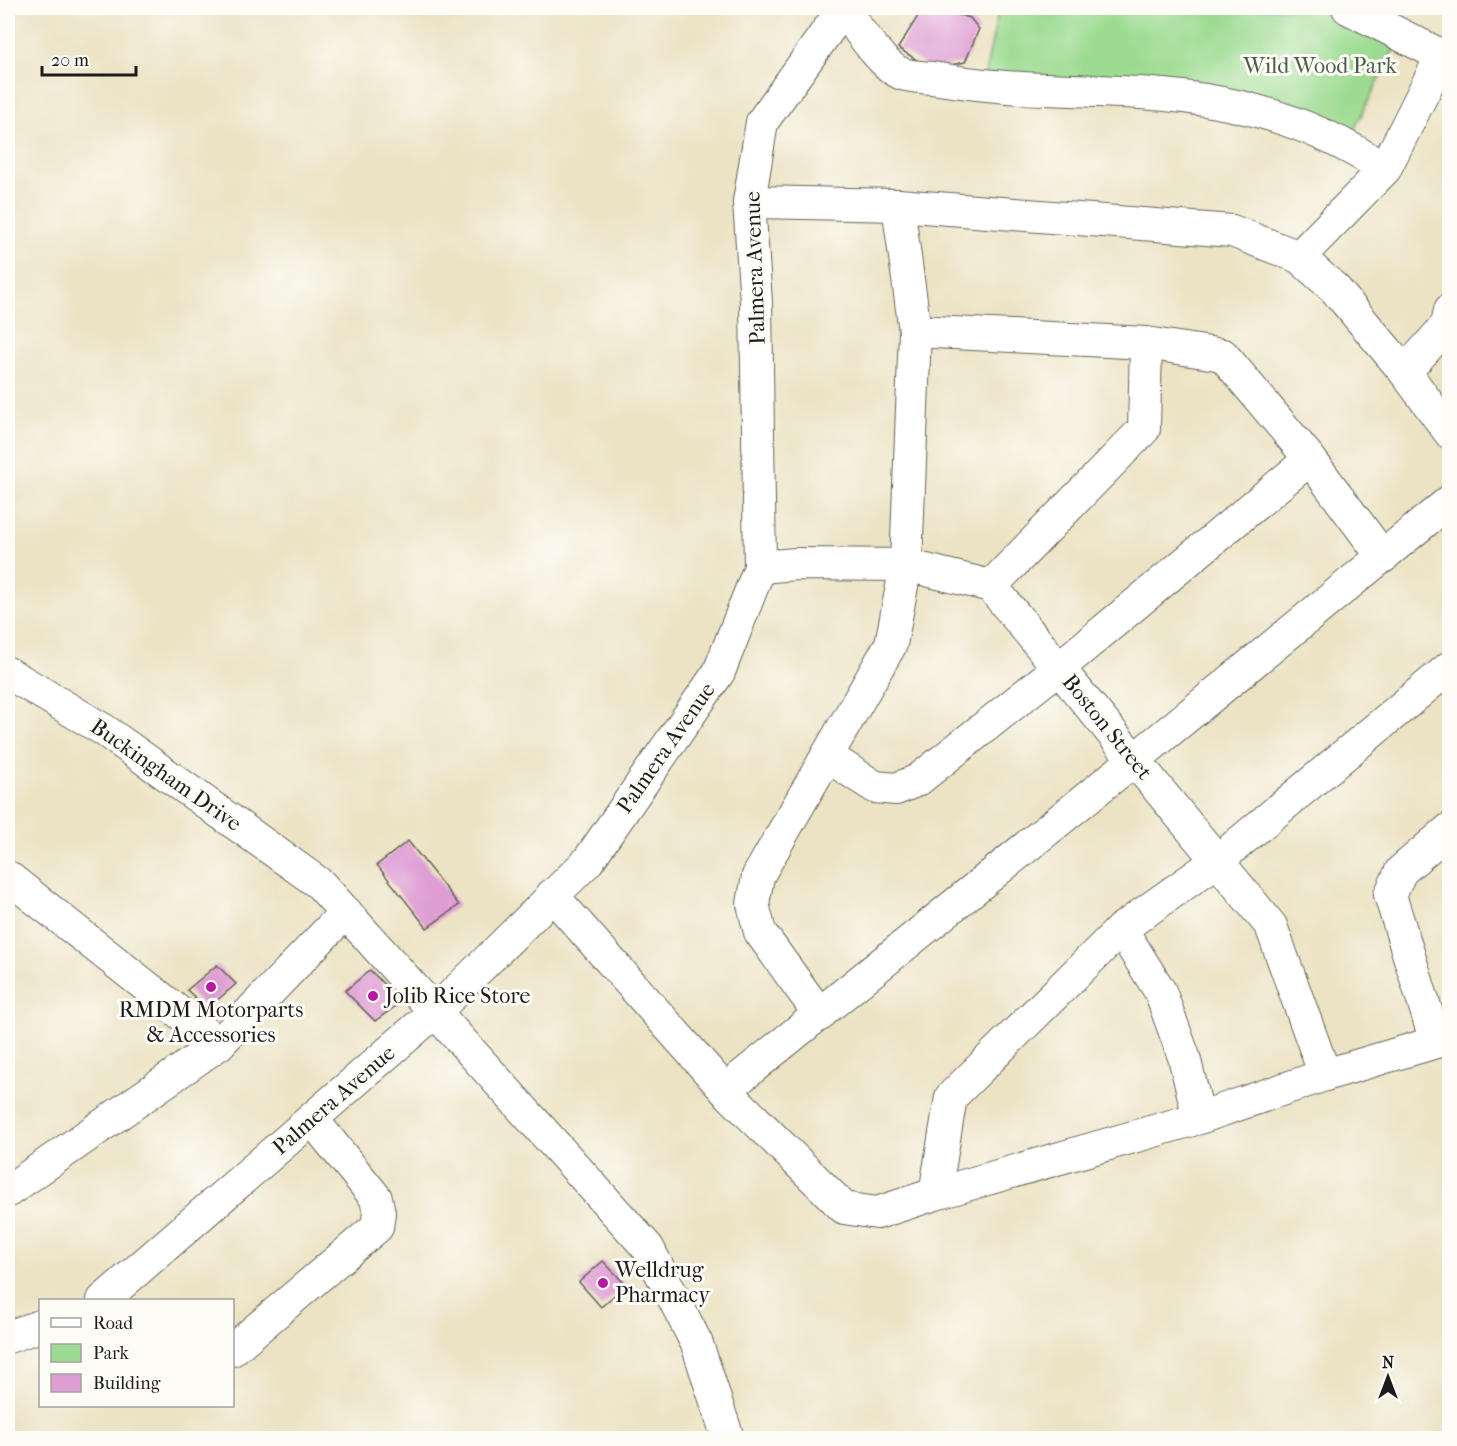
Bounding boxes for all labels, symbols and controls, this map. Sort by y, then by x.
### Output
scale bar [42,39,136,77]
text: 20 m [51,50,89,71]
park label: Wild Wood Park [1242,53,1397,79]
street label: Palmera Avenue [739,191,771,345]
street label: Boston Street [1057,669,1157,785]
street label: Palmera Avenue [611,678,721,818]
street label: Buckingham Drive [86,713,246,837]
marker: RMDM Motorparts & Accessories [204,980,218,994]
place label: Jolib Rice Store [383,983,531,1009]
marker: Jolib Rice Store [366,989,380,1003]
place label: RMDM Motorparts & Accessories [119,997,303,1048]
street label: Palmera Avenue [267,1040,401,1160]
place label: Welldrug Pharmacy [614,1257,711,1308]
marker: Welldrug Pharmacy [596,1276,610,1290]
legend [39,1299,234,1407]
text: Road [93,1313,133,1334]
text: Park [93,1343,130,1364]
north arrow [1358,1347,1418,1407]
text: N [1382,1353,1395,1372]
text: Building [93,1373,161,1394]

